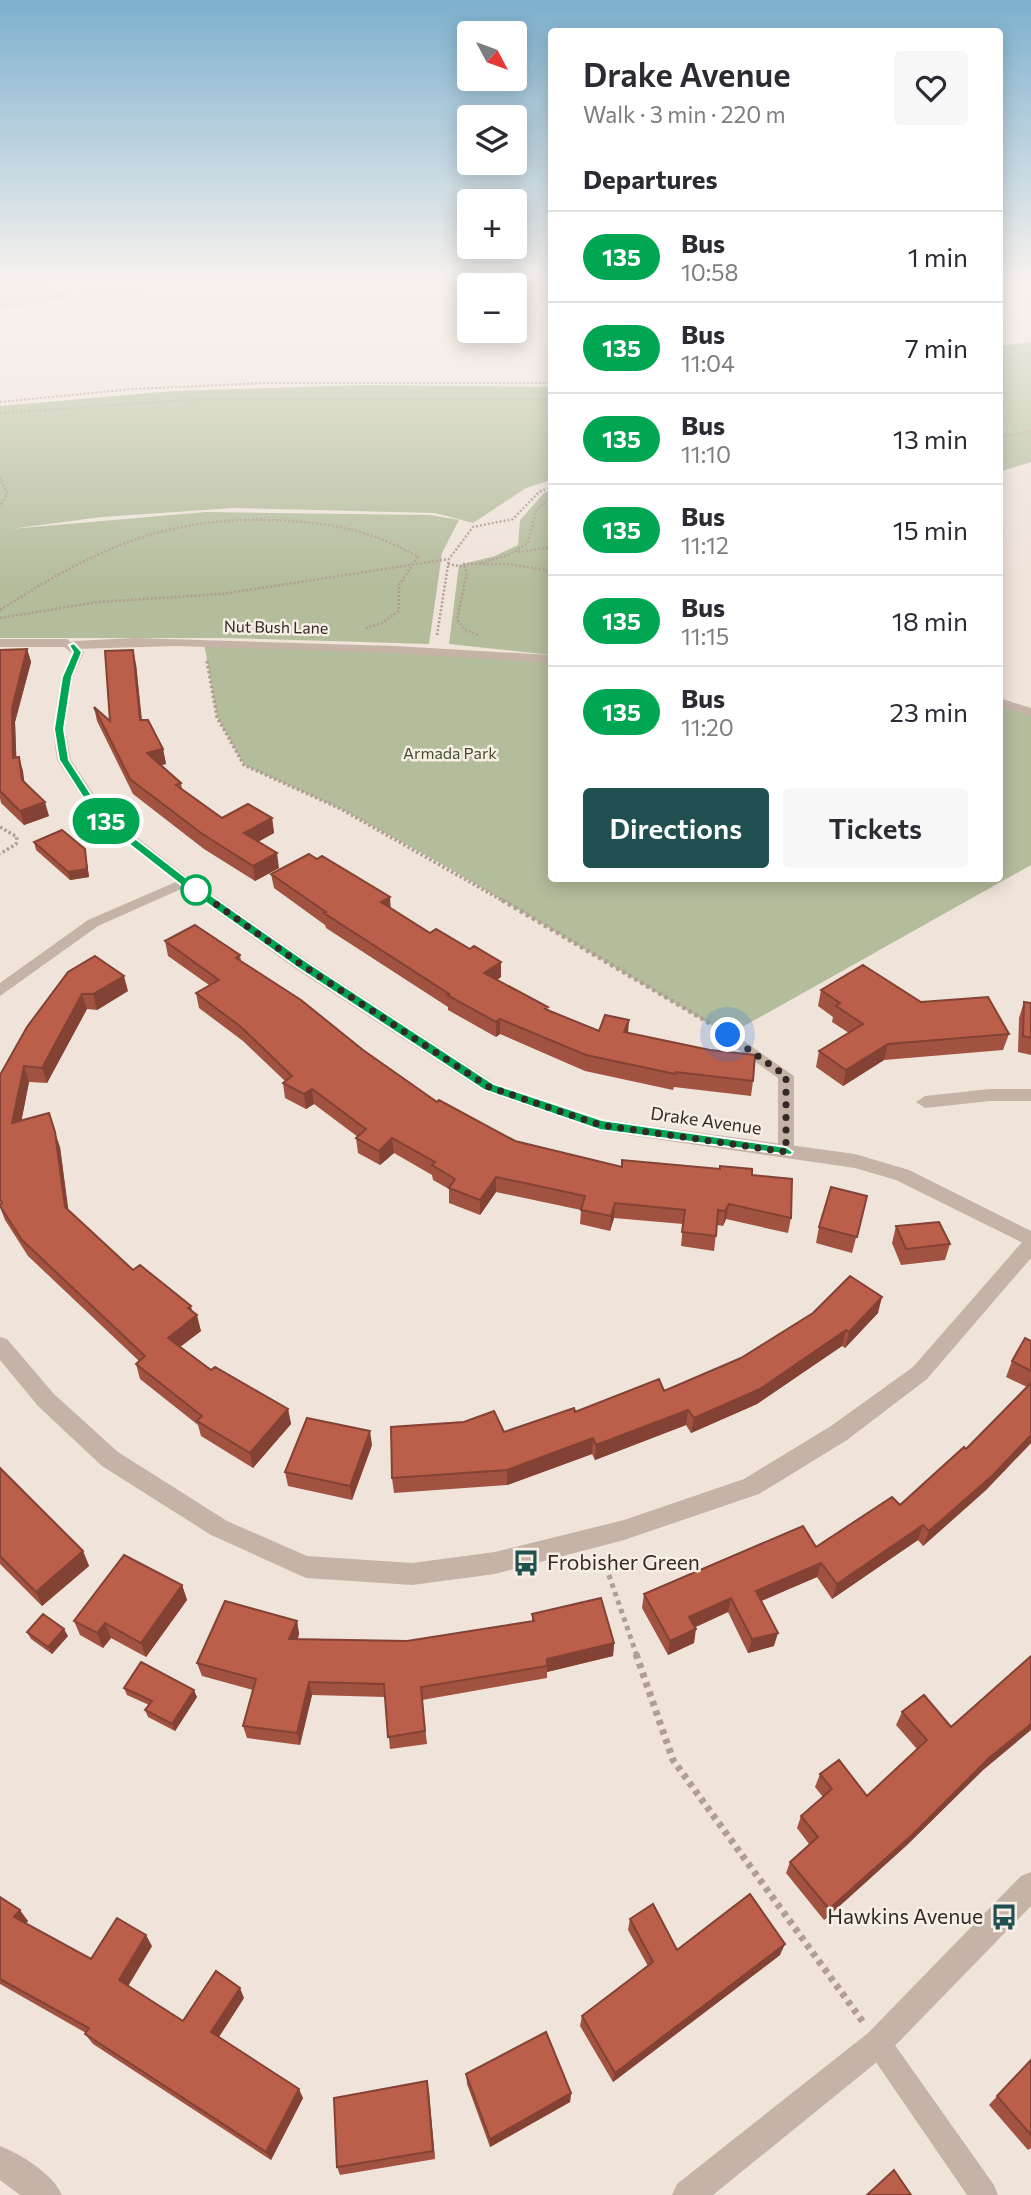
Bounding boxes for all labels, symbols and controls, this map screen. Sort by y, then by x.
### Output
north arrow [457,21,527,91]
map controls [457,21,527,343]
button: heart [894,51,968,125]
text: Drake Avenue [583,53,791,94]
text: Walk · 3 min · 220 m [583,100,786,128]
button: layers [457,105,527,175]
text: Departures [583,163,718,194]
button: + [457,189,527,259]
text: Bus [681,227,725,258]
text: 1 min [908,241,968,272]
text: 135 [602,242,641,271]
text: 10:58 [681,258,738,286]
button: − [457,273,527,343]
text: Bus [681,318,725,349]
text: 7 min [905,332,968,363]
text: 135 [602,333,641,362]
text: 11:04 [681,349,735,377]
text: Bus [681,409,725,440]
text: 13 min [893,423,968,454]
text: 135 [602,424,641,453]
text: 11:10 [681,440,731,468]
text: Bus [681,500,725,531]
text: 15 min [893,514,968,545]
text: 135 [602,515,641,544]
text: 11:12 [681,531,729,559]
text: Bus [681,591,725,622]
text: 18 min [892,605,968,636]
text: 135 [602,606,641,635]
street label: Nut Bush Lane [224,616,328,637]
text: 11:15 [681,622,729,650]
text: Bus [681,682,725,713]
text: 23 min [890,696,968,727]
text: 135 [602,697,641,726]
text: 11:20 [681,713,734,741]
park label: Armada Park [403,743,497,762]
button: Directions [583,788,769,868]
button: Tickets [783,788,968,868]
line badge: 135 [66,798,146,844]
text: 135 [87,806,125,835]
unlabelled marker [181,875,211,905]
your location [710,1017,745,1052]
street label: Drake Avenue [649,1101,763,1139]
bus stop icon: Frobisher Green [511,1548,541,1578]
place label: Frobisher Green [547,1549,700,1574]
bus stop icon: Hawkins Avenue [989,1902,1019,1932]
place label: Hawkins Avenue [827,1903,983,1928]

